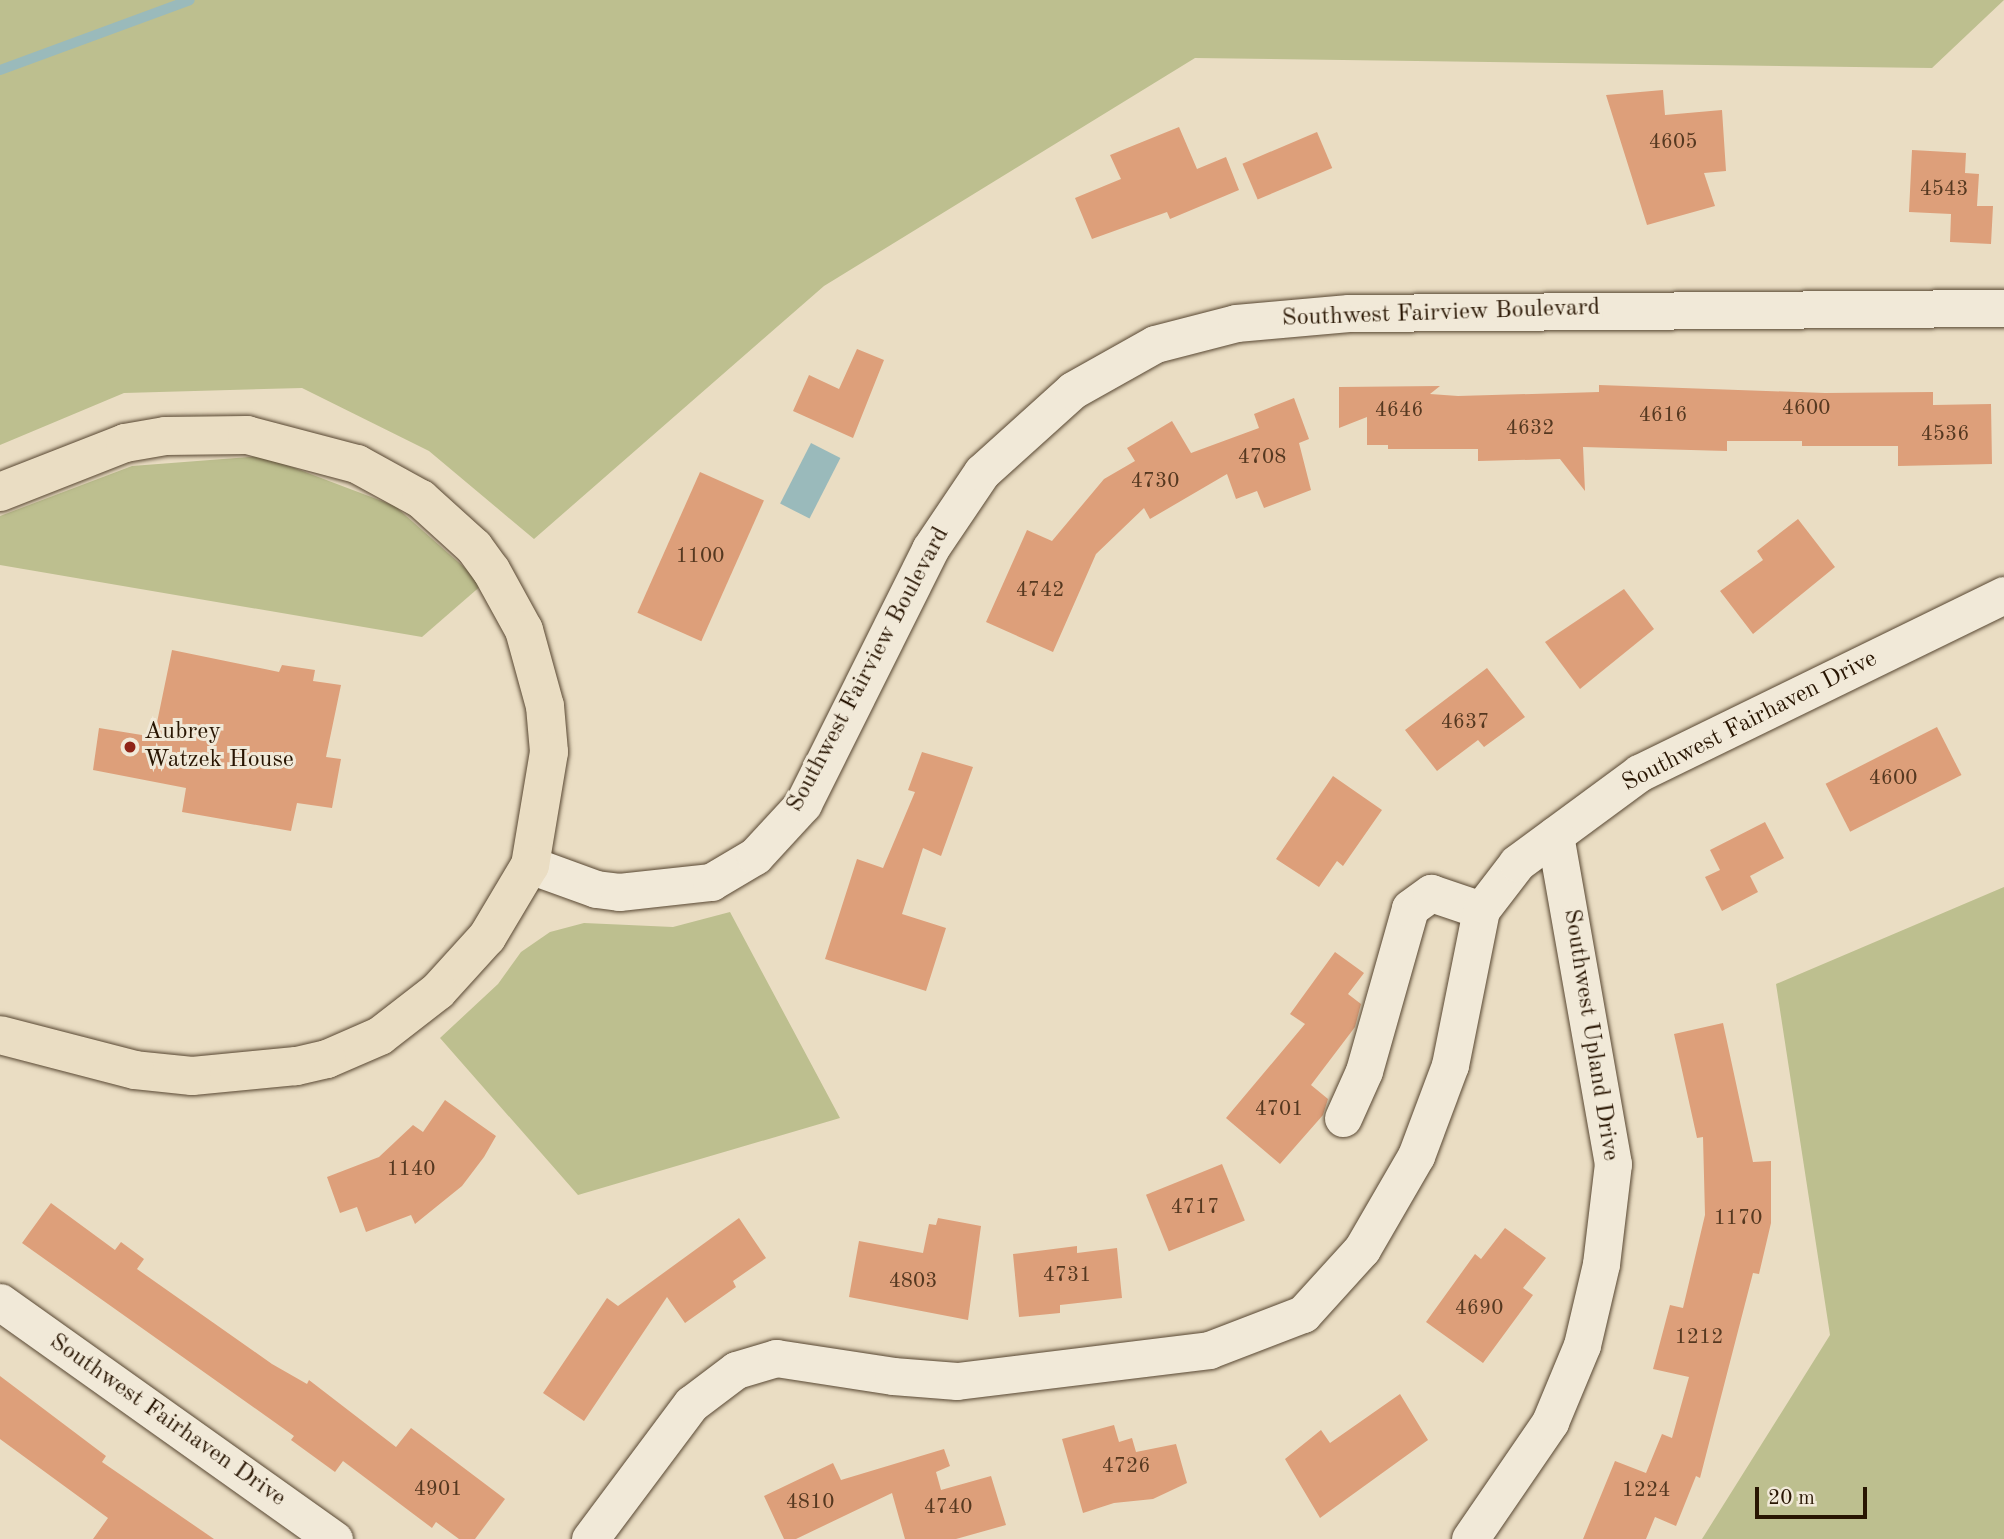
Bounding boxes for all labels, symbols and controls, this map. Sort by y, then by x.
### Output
house number: 4605 [1649,130,1697,156]
house number: 4543 [1920,177,1968,203]
street label: Southwest Fairview Boulevard [1281,294,1601,334]
house number: 4600 [1782,396,1830,422]
house number: 4646 [1375,398,1423,424]
house number: 4616 [1639,403,1687,429]
house number: 4632 [1506,416,1554,442]
house number: 4536 [1921,422,1969,448]
house number: 4708 [1238,445,1286,471]
house number: 4730 [1131,469,1179,495]
street label: Southwest Fairview Boulevard [782,523,956,817]
house number: 1100 [676,544,724,570]
house number: 4742 [1016,578,1064,604]
street label: Southwest Fairhaven Drive [1618,645,1882,799]
house number: 4637 [1441,710,1489,736]
place label: Aubrey Watzek House [144,719,294,775]
marker: Aubrey Watzek House [122,739,138,755]
house number: 4600 [1869,766,1917,792]
street label: Southwest Upland Drive [1556,907,1624,1163]
house number: 4701 [1255,1097,1303,1123]
house number: 1140 [387,1157,435,1183]
house number: 4717 [1171,1195,1219,1221]
house number: 1170 [1714,1206,1762,1232]
house number: 4731 [1043,1263,1091,1289]
house number: 4803 [889,1269,937,1295]
house number: 4690 [1455,1296,1503,1322]
house number: 1212 [1675,1325,1723,1351]
street label: Southwest Fairhaven Drive [43,1328,291,1514]
house number: 4726 [1102,1454,1150,1480]
scale bar [1759,1472,1871,1516]
house number: 4901 [414,1477,462,1503]
house number: 1224 [1622,1478,1670,1504]
text: 20 m [1768,1488,1815,1509]
house number: 4810 [786,1490,834,1516]
house number: 4740 [924,1495,972,1521]

